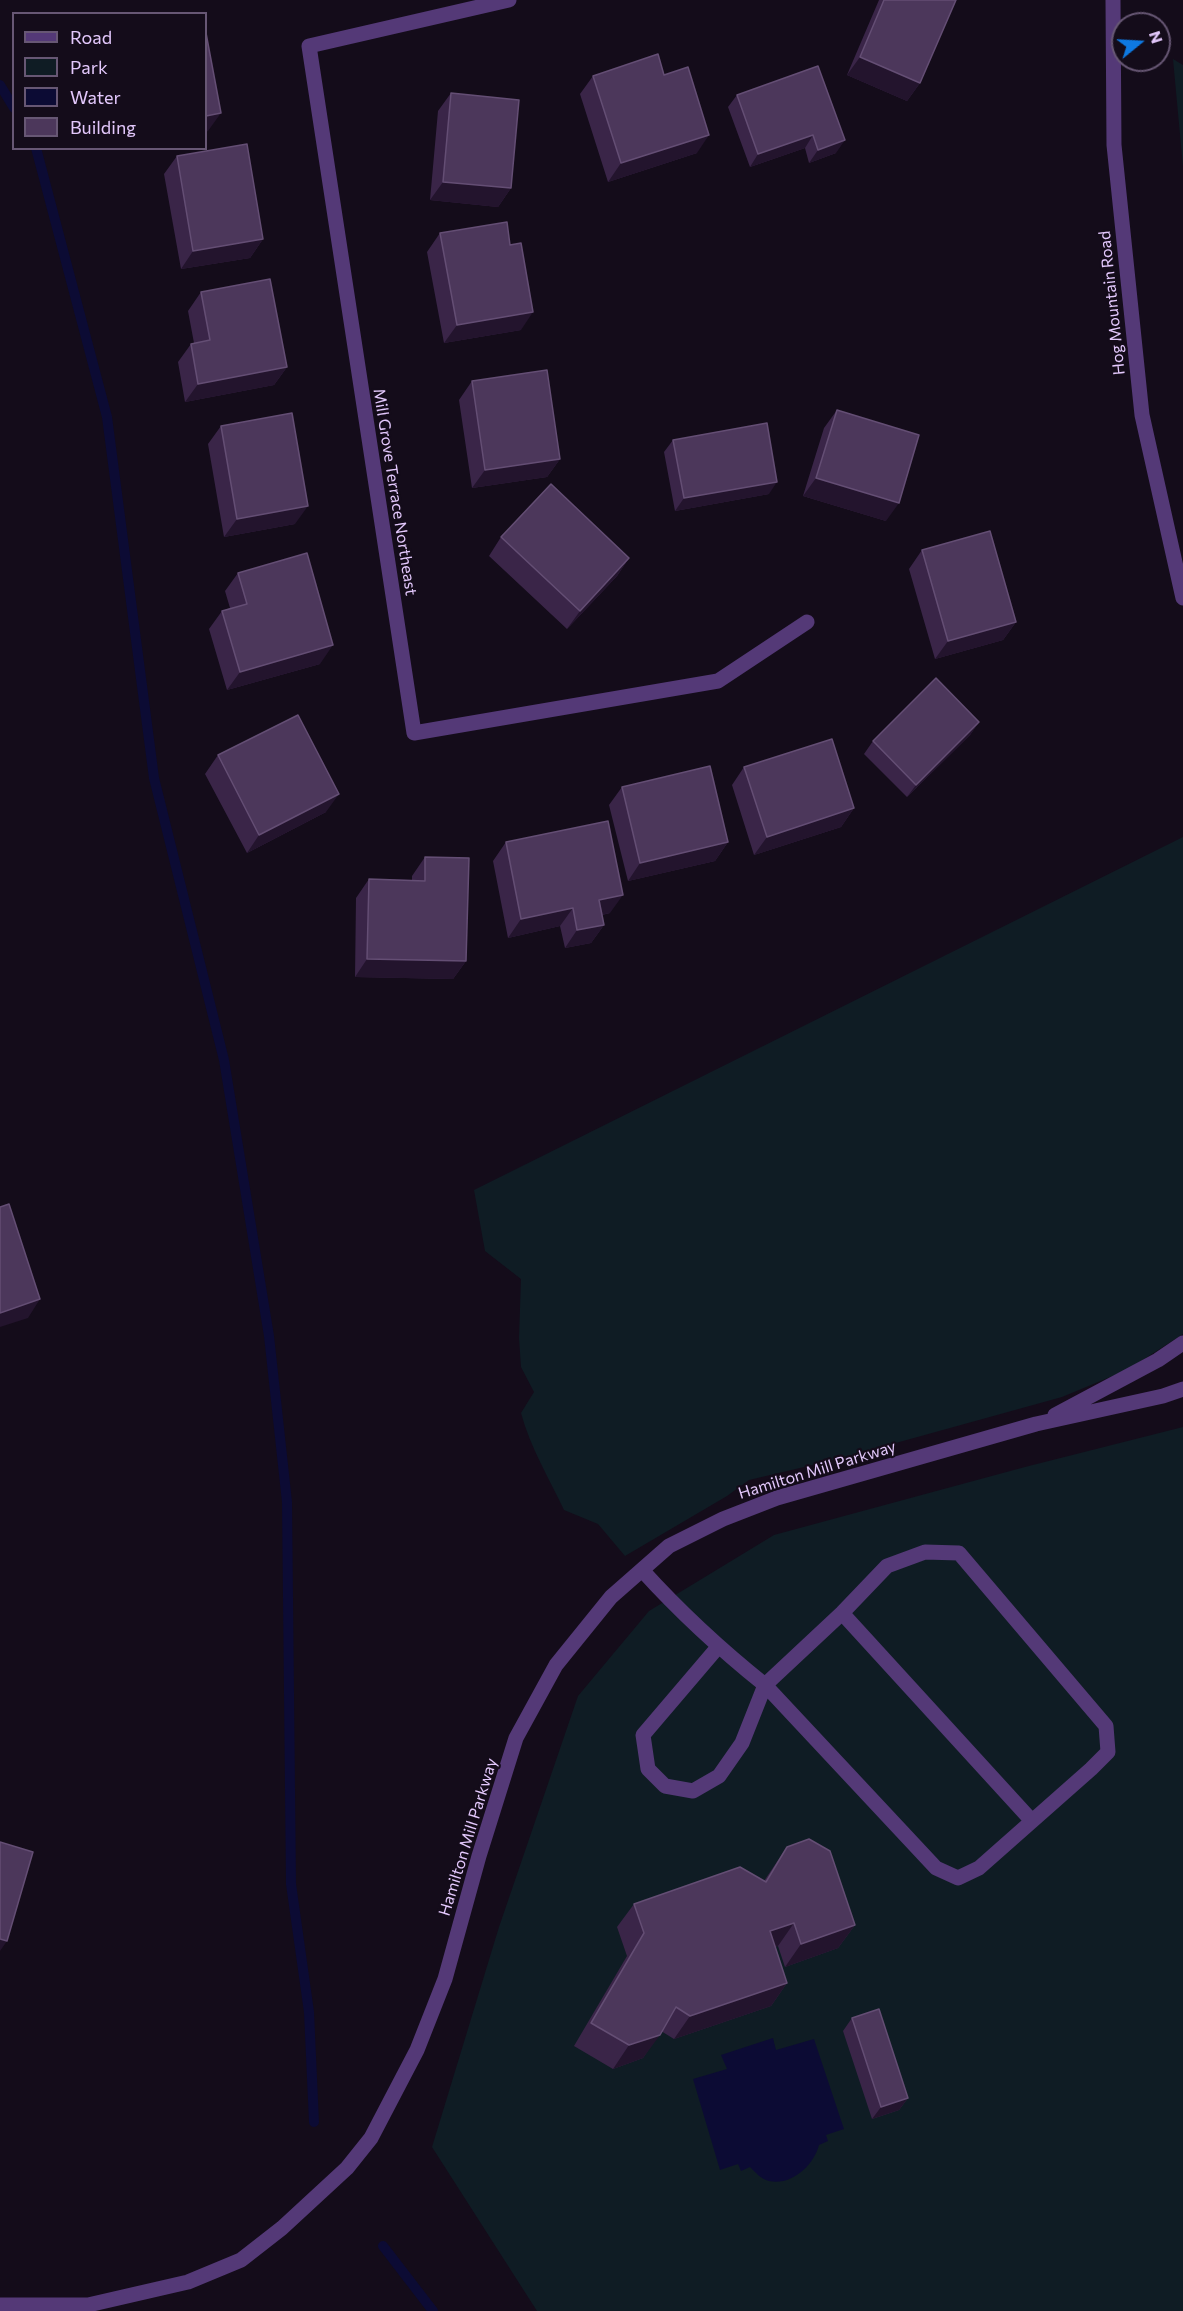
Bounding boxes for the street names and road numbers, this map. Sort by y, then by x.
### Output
street label: Hog Mountain Road [1095,230,1129,376]
street label: Mill Grove Terrace Northeast [369,387,421,597]
street label: Hamilton Mill Parkway [736,1437,898,1503]
street label: Hamilton Mill Parkway [435,1756,501,1918]

